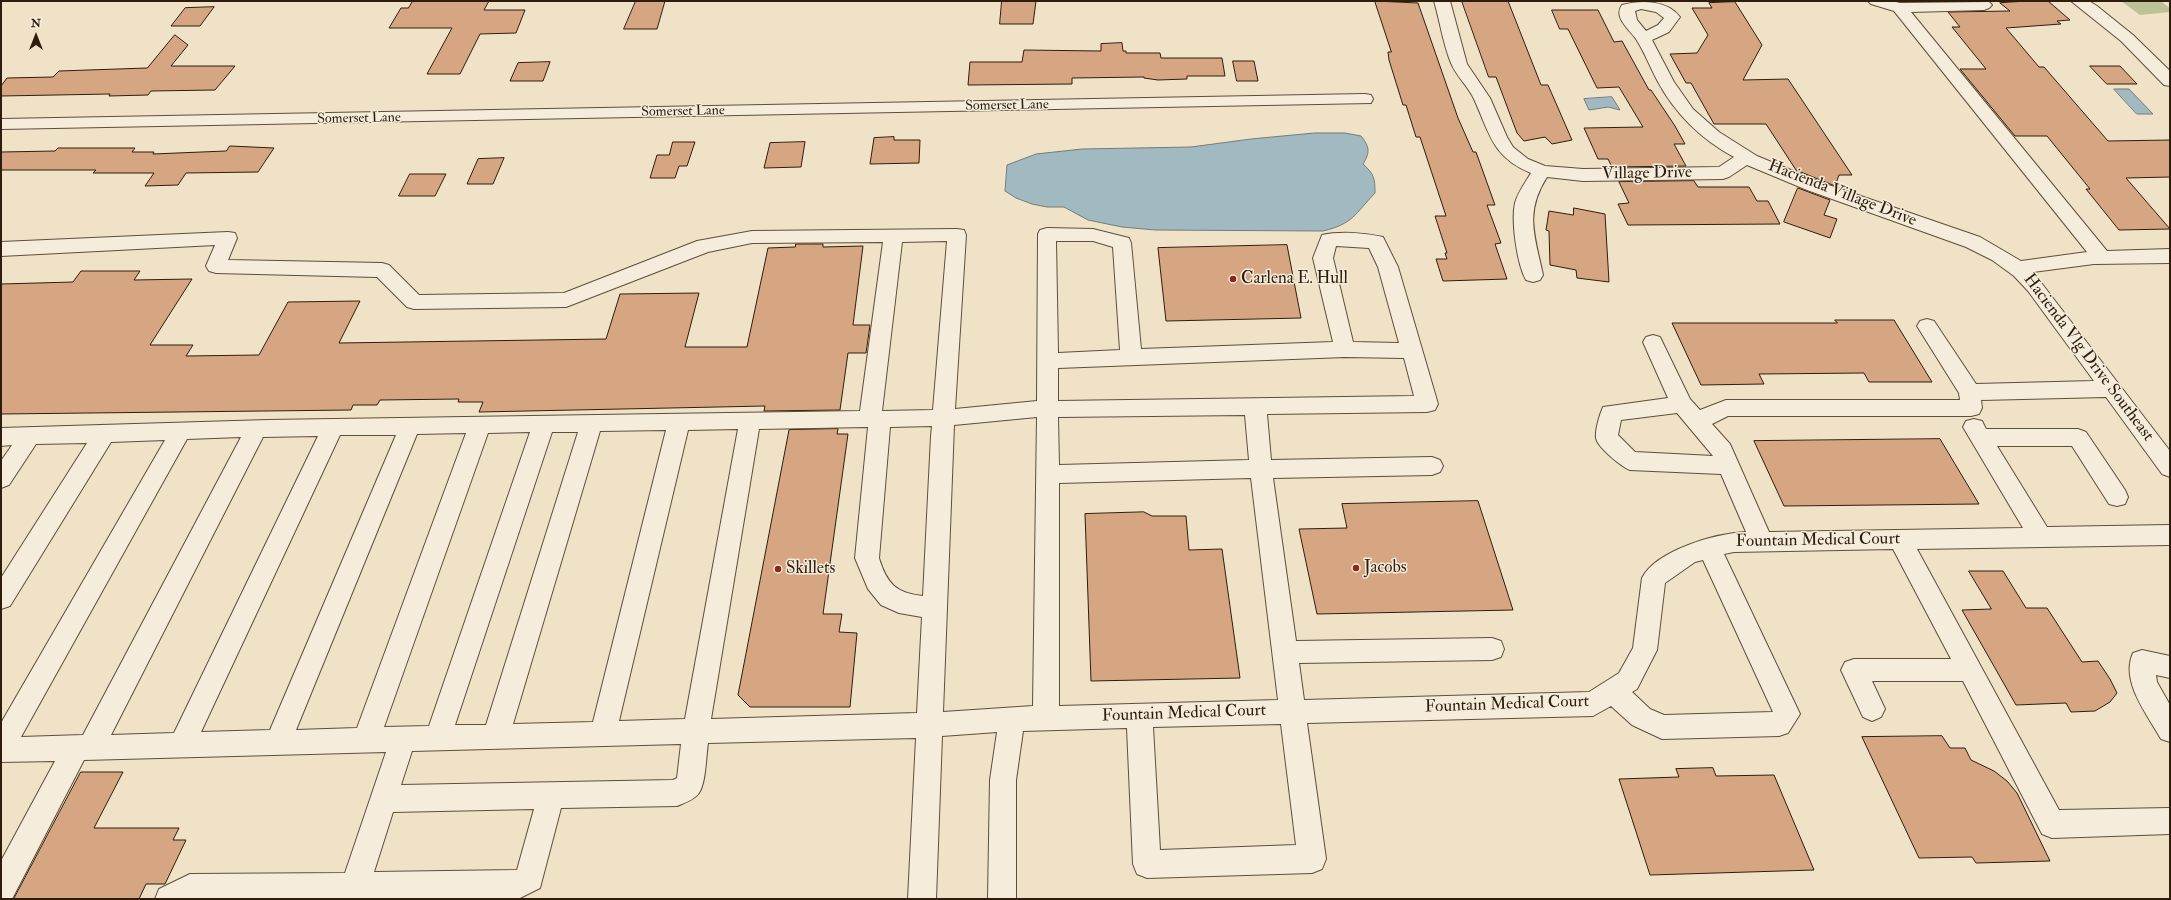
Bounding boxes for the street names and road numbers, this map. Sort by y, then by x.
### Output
street label: Somerset Lane [965,97,1049,115]
street label: Somerset Lane [641,103,725,121]
street label: Somerset Lane [317,110,401,128]
street label: Hacienda Village Drive [1765,156,1919,232]
street label: Village Drive [1602,163,1692,185]
street label: Hacienda Vlg Drive Southeast [2018,270,2158,446]
street label: Fountain Medical Court [1736,529,1900,553]
street label: Fountain Medical Court [1424,692,1590,718]
street label: Fountain Medical Court [1101,701,1267,727]

